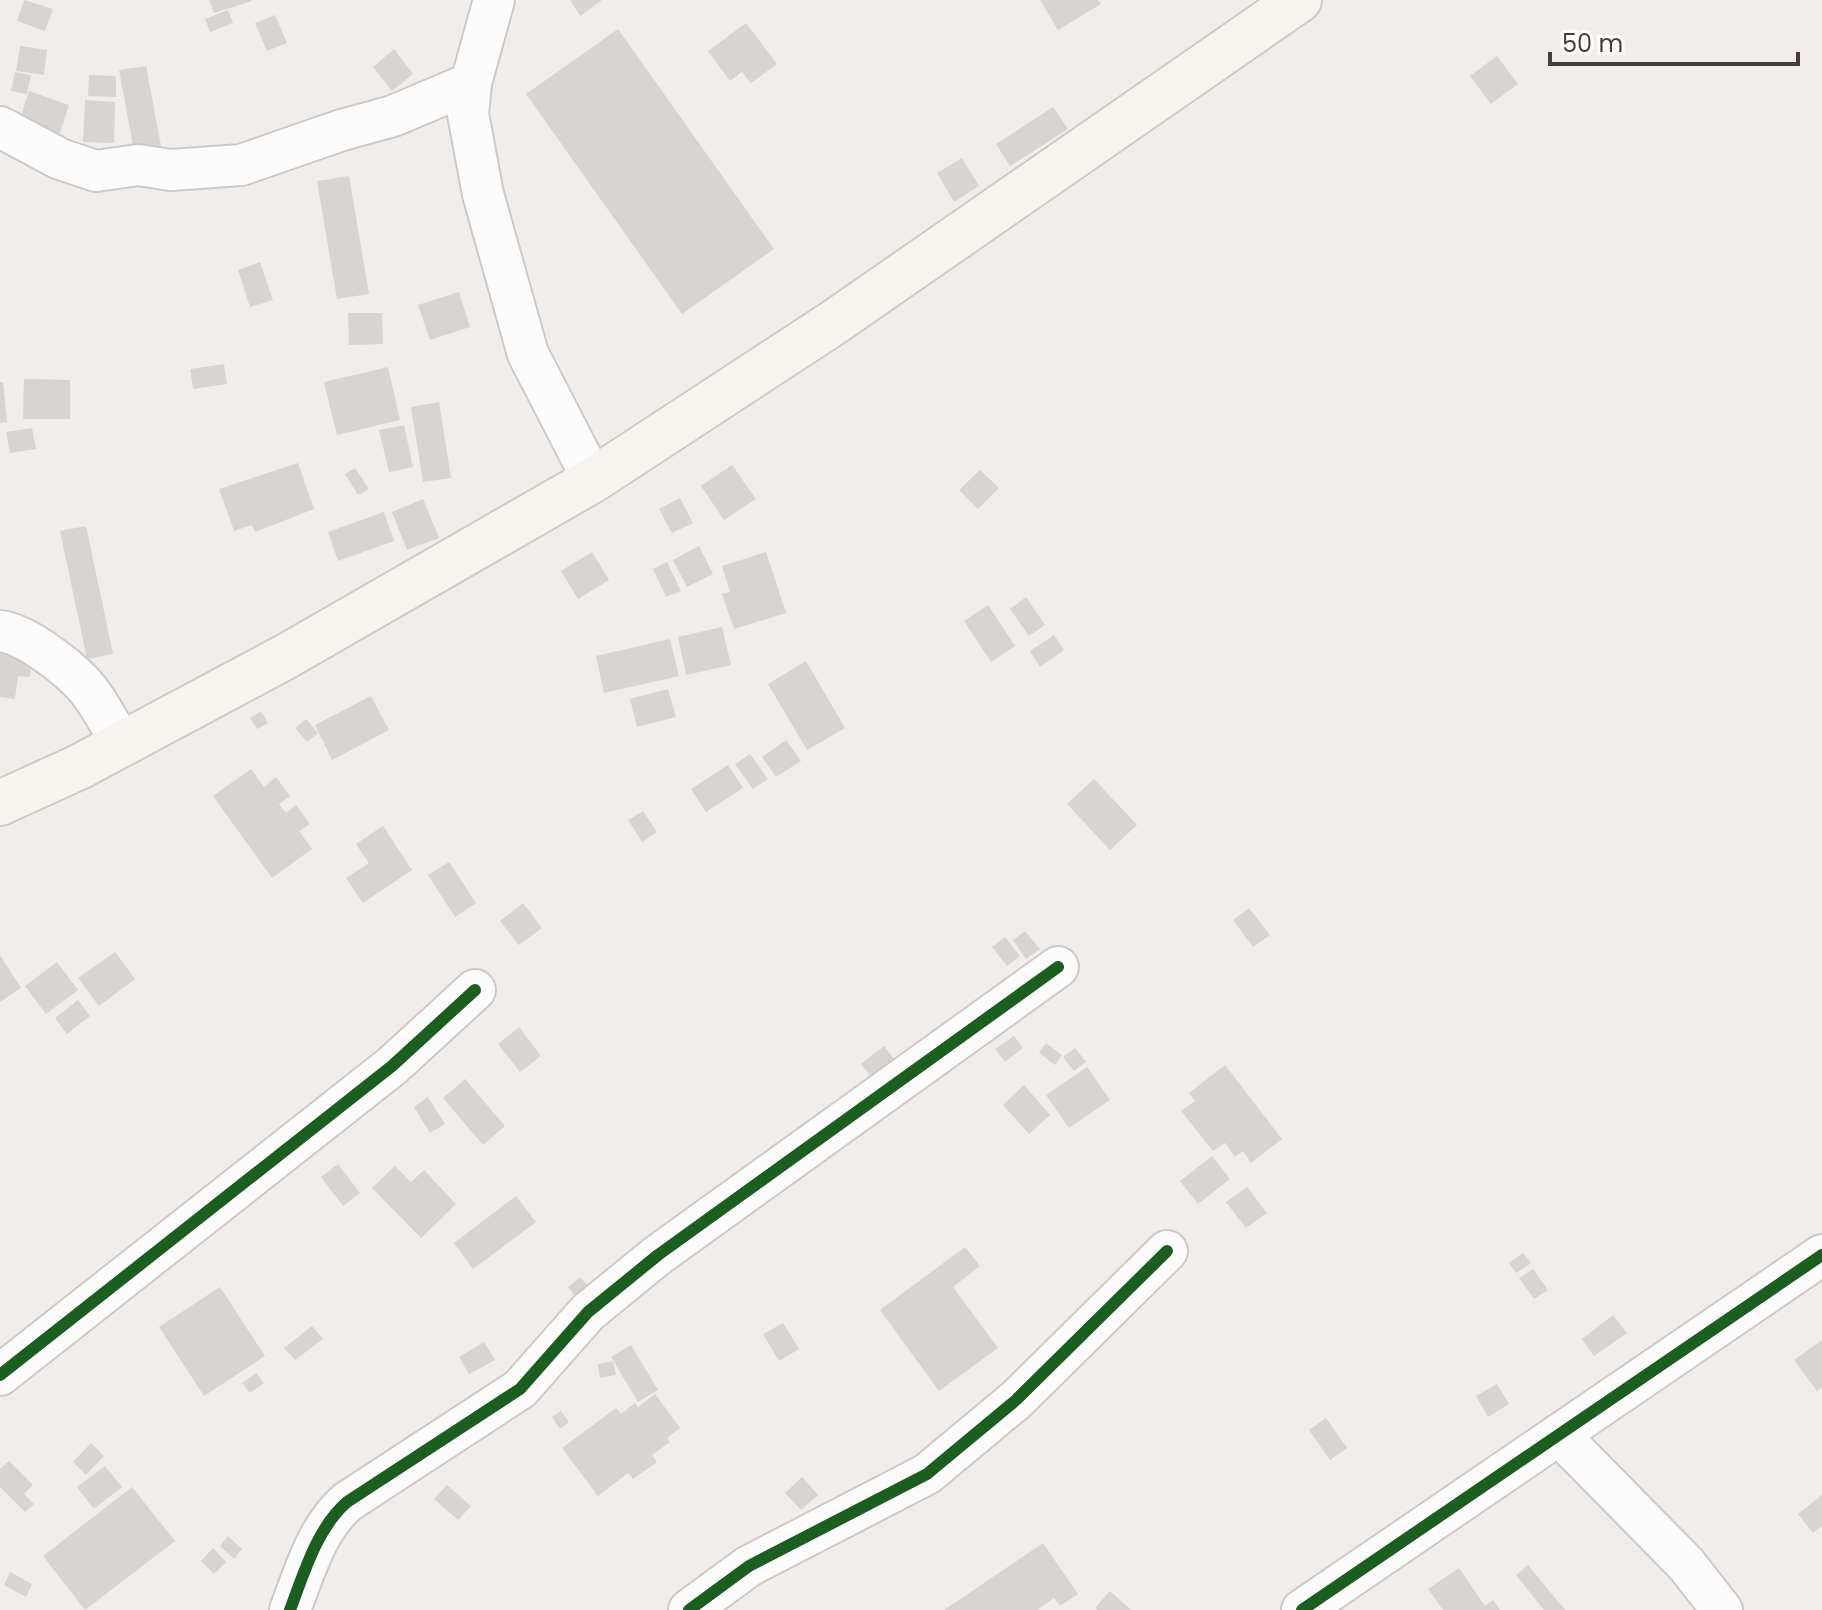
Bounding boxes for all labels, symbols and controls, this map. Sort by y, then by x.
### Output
scale bar [1550,16,1798,66]
text: 50 m [1562,27,1623,60]

